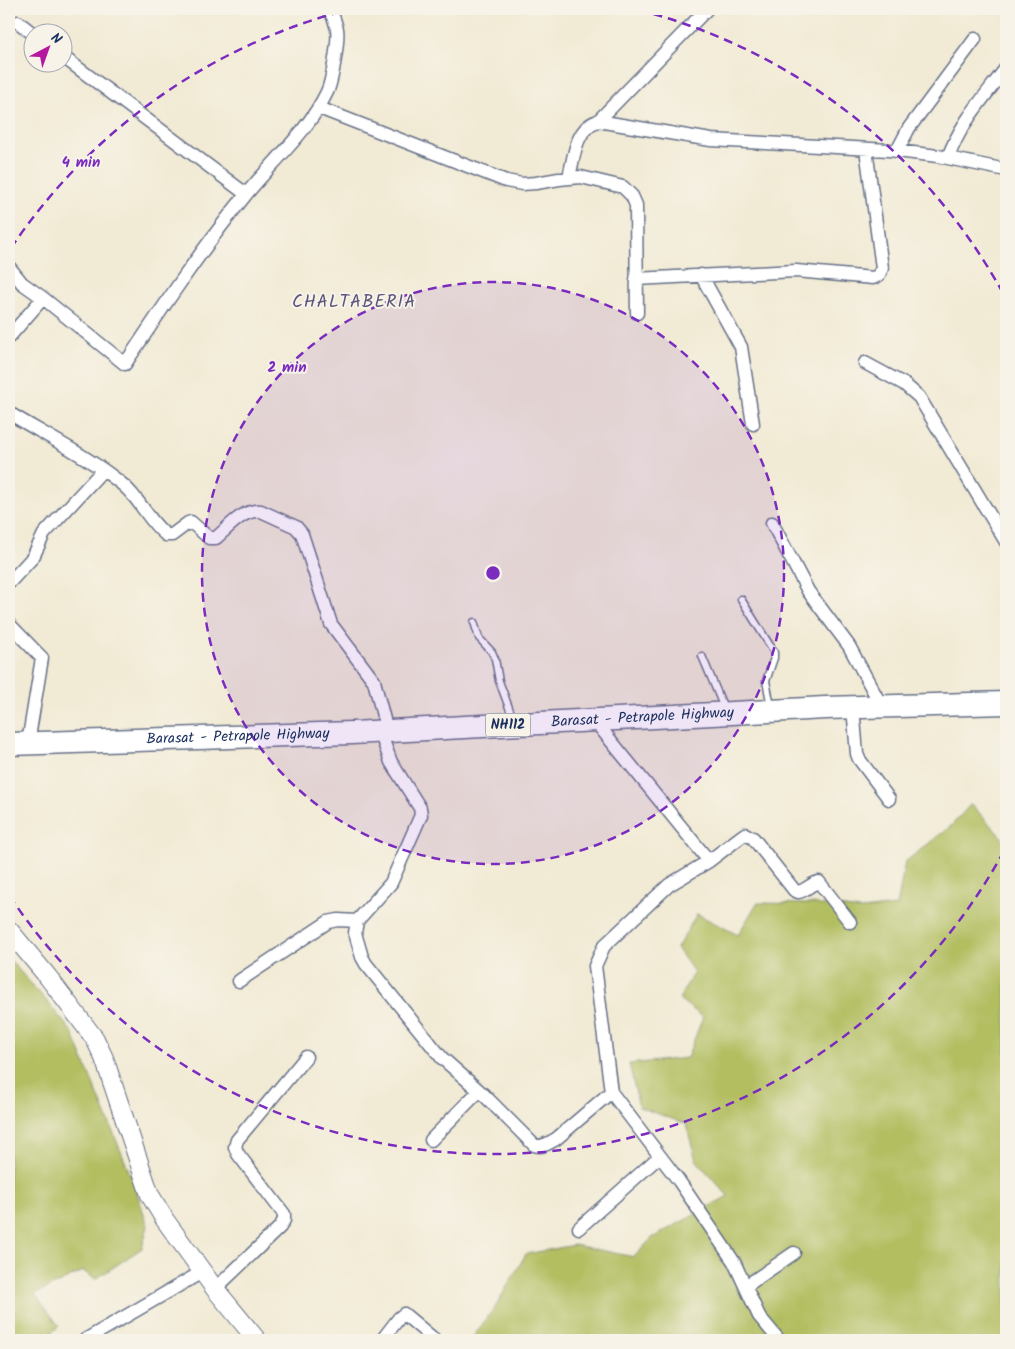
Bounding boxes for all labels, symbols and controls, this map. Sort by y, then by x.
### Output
north arrow [22,22,72,72]
text: N [45,28,67,50]
text: 4 min [62,151,100,175]
district label: CHALTABERIA [292,288,416,317]
text: 2 min [267,356,307,380]
centre of rings [484,564,502,582]
street label: Barasat - Petrapole Highway [550,701,735,734]
road number: NH112 [486,714,530,736]
street label: Barasat - Petrapole Highway [146,722,331,752]

